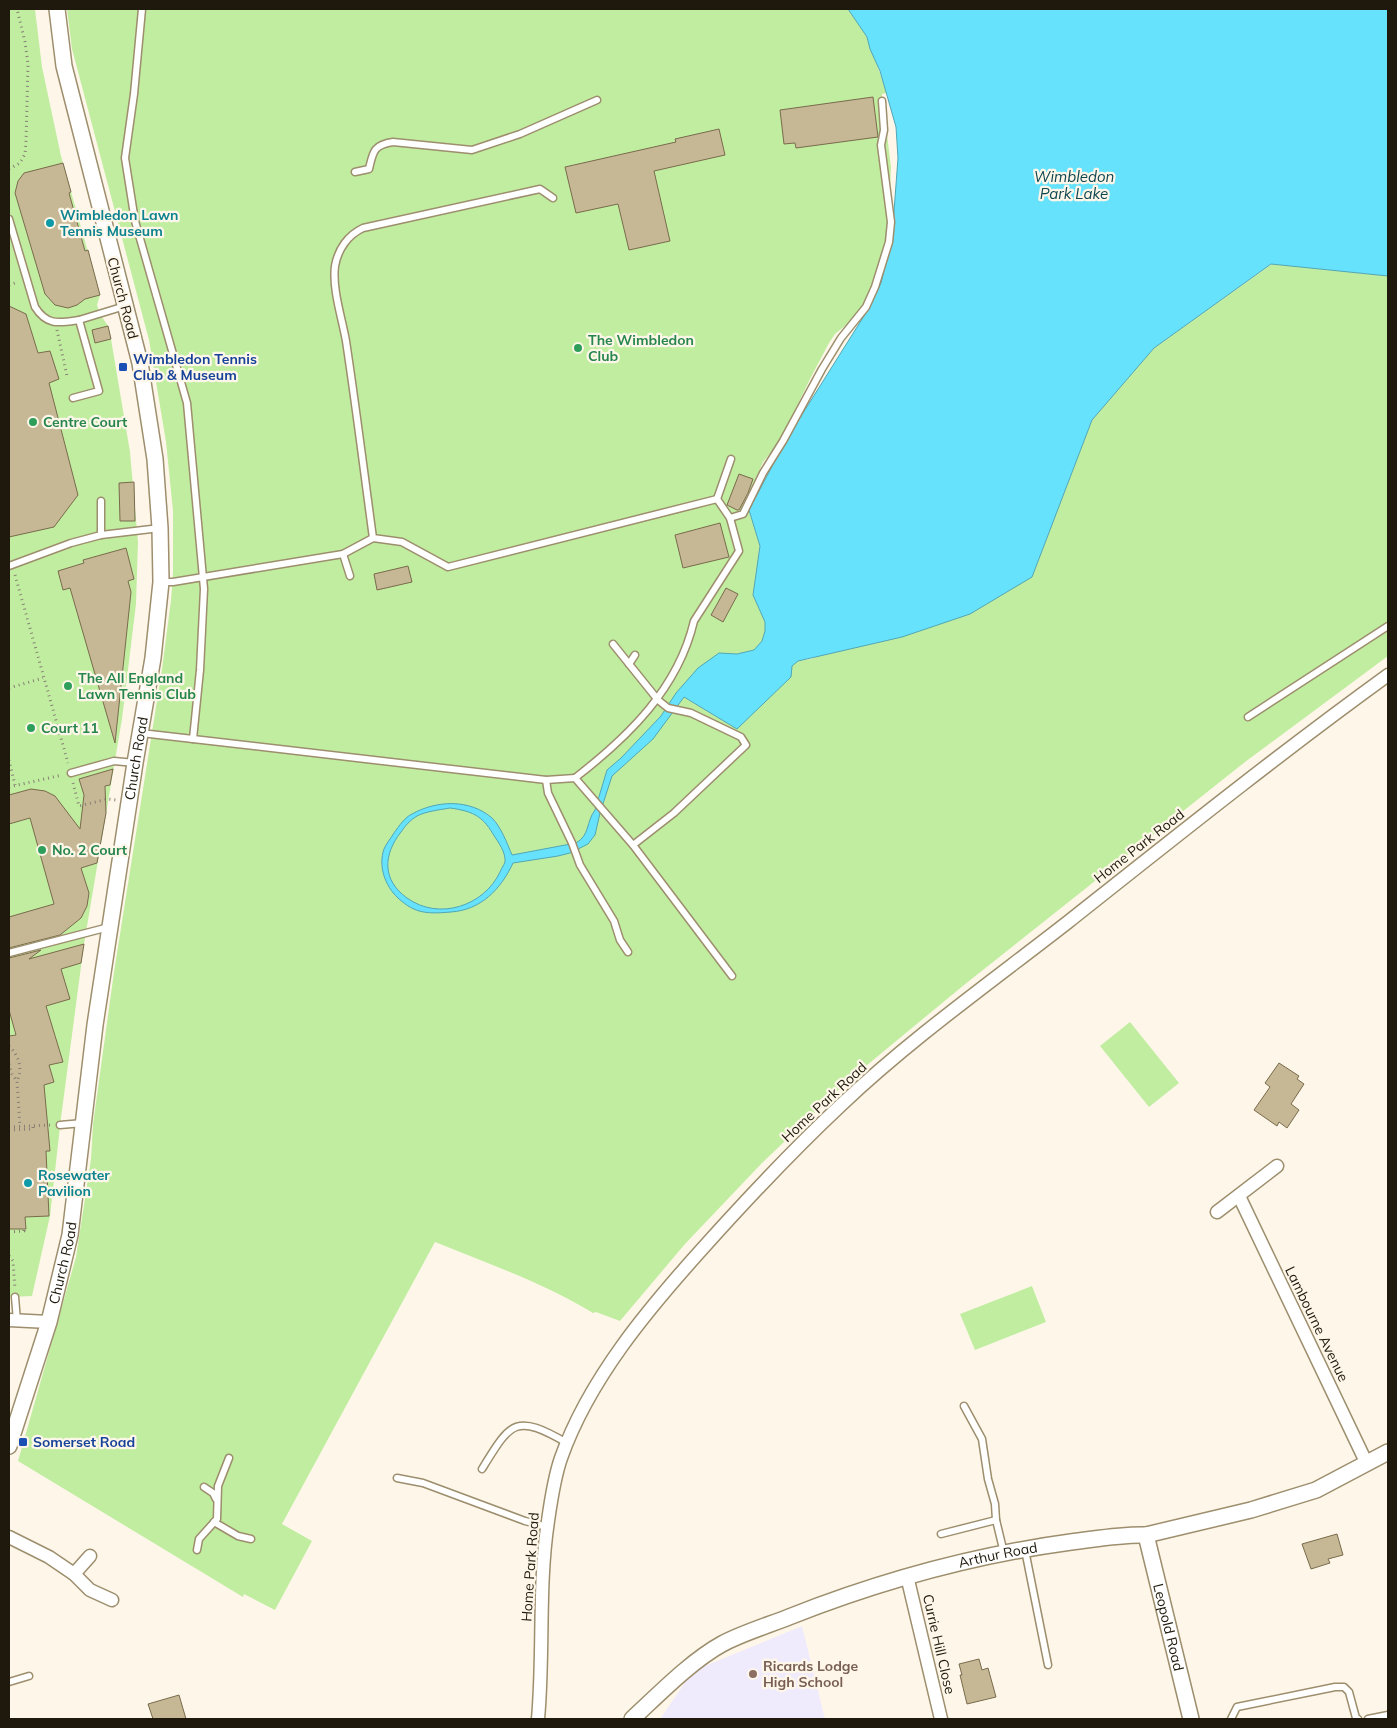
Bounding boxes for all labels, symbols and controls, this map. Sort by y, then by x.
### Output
water label: Wimbledon Park Lake [1034,167,1114,203]
place label: Wimbledon Lawn Tennis Museum [60,206,178,240]
marker: Wimbledon Lawn Tennis Museum [44,217,56,229]
street label: Church Road [103,255,143,341]
place label: The Wimbledon Club [588,331,694,365]
marker: The Wimbledon Club [572,342,584,354]
place label: Wimbledon Tennis Club & Museum [133,350,257,384]
marker: Wimbledon Tennis Club & Museum [117,361,129,373]
place label: Centre Court [43,413,128,431]
marker: Centre Court [27,416,39,428]
place label: The All England Lawn Tennis Club [78,669,196,703]
marker: The All England Lawn Tennis Club [62,680,74,692]
street label: Church Road [120,715,152,801]
place label: Court 11 [41,719,99,737]
marker: Court 11 [25,722,37,734]
street label: Home Park Road [1090,805,1188,887]
place label: No. 2 Court [52,841,128,859]
marker: No. 2 Court [36,844,48,856]
street label: Home Park Road [778,1058,870,1146]
place label: Rosewater Pavilion [38,1166,110,1200]
marker: Rosewater Pavilion [22,1177,34,1189]
street label: Church Road [45,1221,81,1306]
street label: Lambourne Avenue [1281,1263,1353,1385]
place label: Somerset Road [33,1433,135,1451]
marker: Somerset Road [17,1436,29,1448]
street label: Home Park Road [517,1512,543,1622]
street label: Arthur Road [957,1538,1039,1572]
street label: Leopold Road [1149,1582,1188,1673]
street label: Currie Hill Close [919,1592,959,1696]
place label: Ricards Lodge High School [763,1657,859,1691]
marker: Ricards Lodge High School [747,1668,759,1680]

